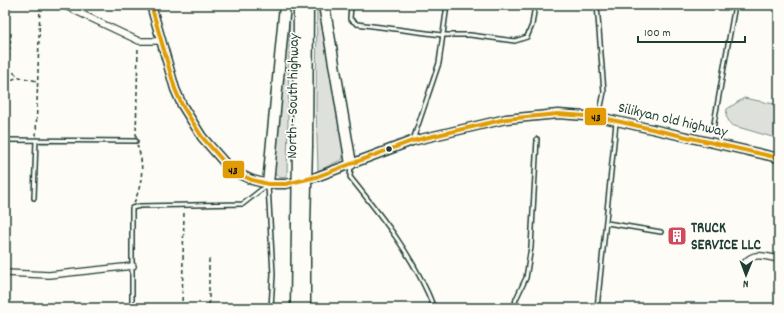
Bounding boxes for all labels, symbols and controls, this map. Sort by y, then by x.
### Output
scale bar [638,18,745,44]
text: 100 m [644,25,671,42]
street label: North - South highway [282,32,306,159]
street label: Silikyan old highway [616,98,730,144]
line badge: 43 [584,107,607,126]
text: 43 [591,111,601,127]
unlabelled marker [384,144,394,154]
line badge: 43 [222,160,245,179]
text: 43 [228,164,238,180]
place label: TRUCK SERVICE LLC [691,218,762,257]
building icon: TRUCK SERVICE LLC [666,225,688,247]
north arrow [726,255,766,295]
text: N [742,275,749,291]

